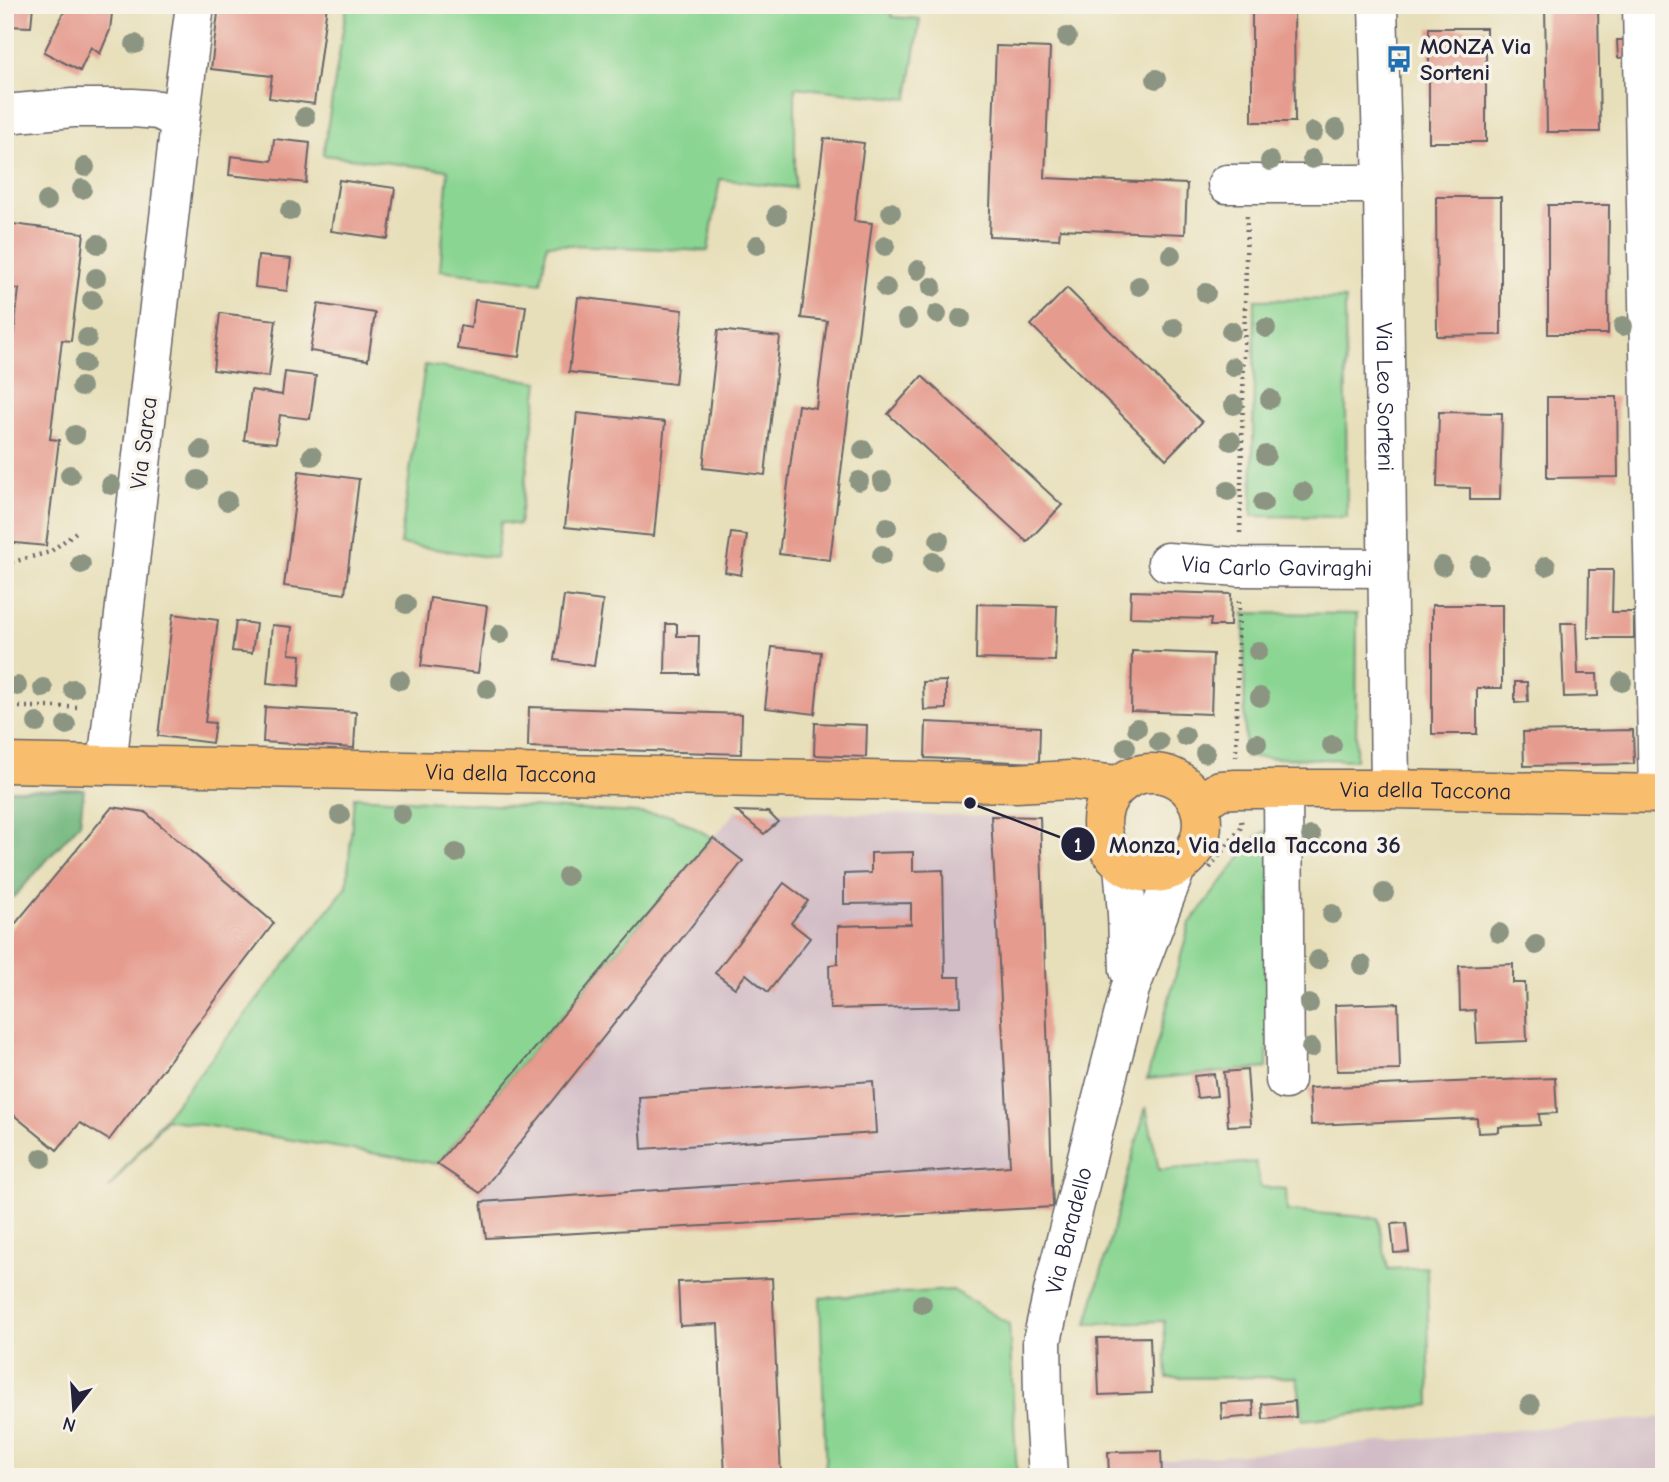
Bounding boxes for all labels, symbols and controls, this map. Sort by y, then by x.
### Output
place label: MONZA Via Sorteni [1420,33,1532,86]
bus stop icon: MONZA Via Sorteni [1384,44,1414,74]
street label: Via Leo Sorteni [1371,322,1399,472]
street label: Via Sarca [124,395,163,491]
street label: Via Carlo Gaviraghi [1181,550,1372,582]
street label: Via della Taccona [425,758,597,789]
street label: Via della Taccona [1340,776,1512,805]
callout: Monza, Via della Taccona 36 [1060,822,1415,867]
text: Monza, Via della Taccona 36 [1109,831,1401,859]
text: 1 [1074,833,1082,857]
street label: Via Baradello [1040,1164,1098,1296]
north arrow [38,1374,108,1444]
text: N [60,1412,78,1437]

